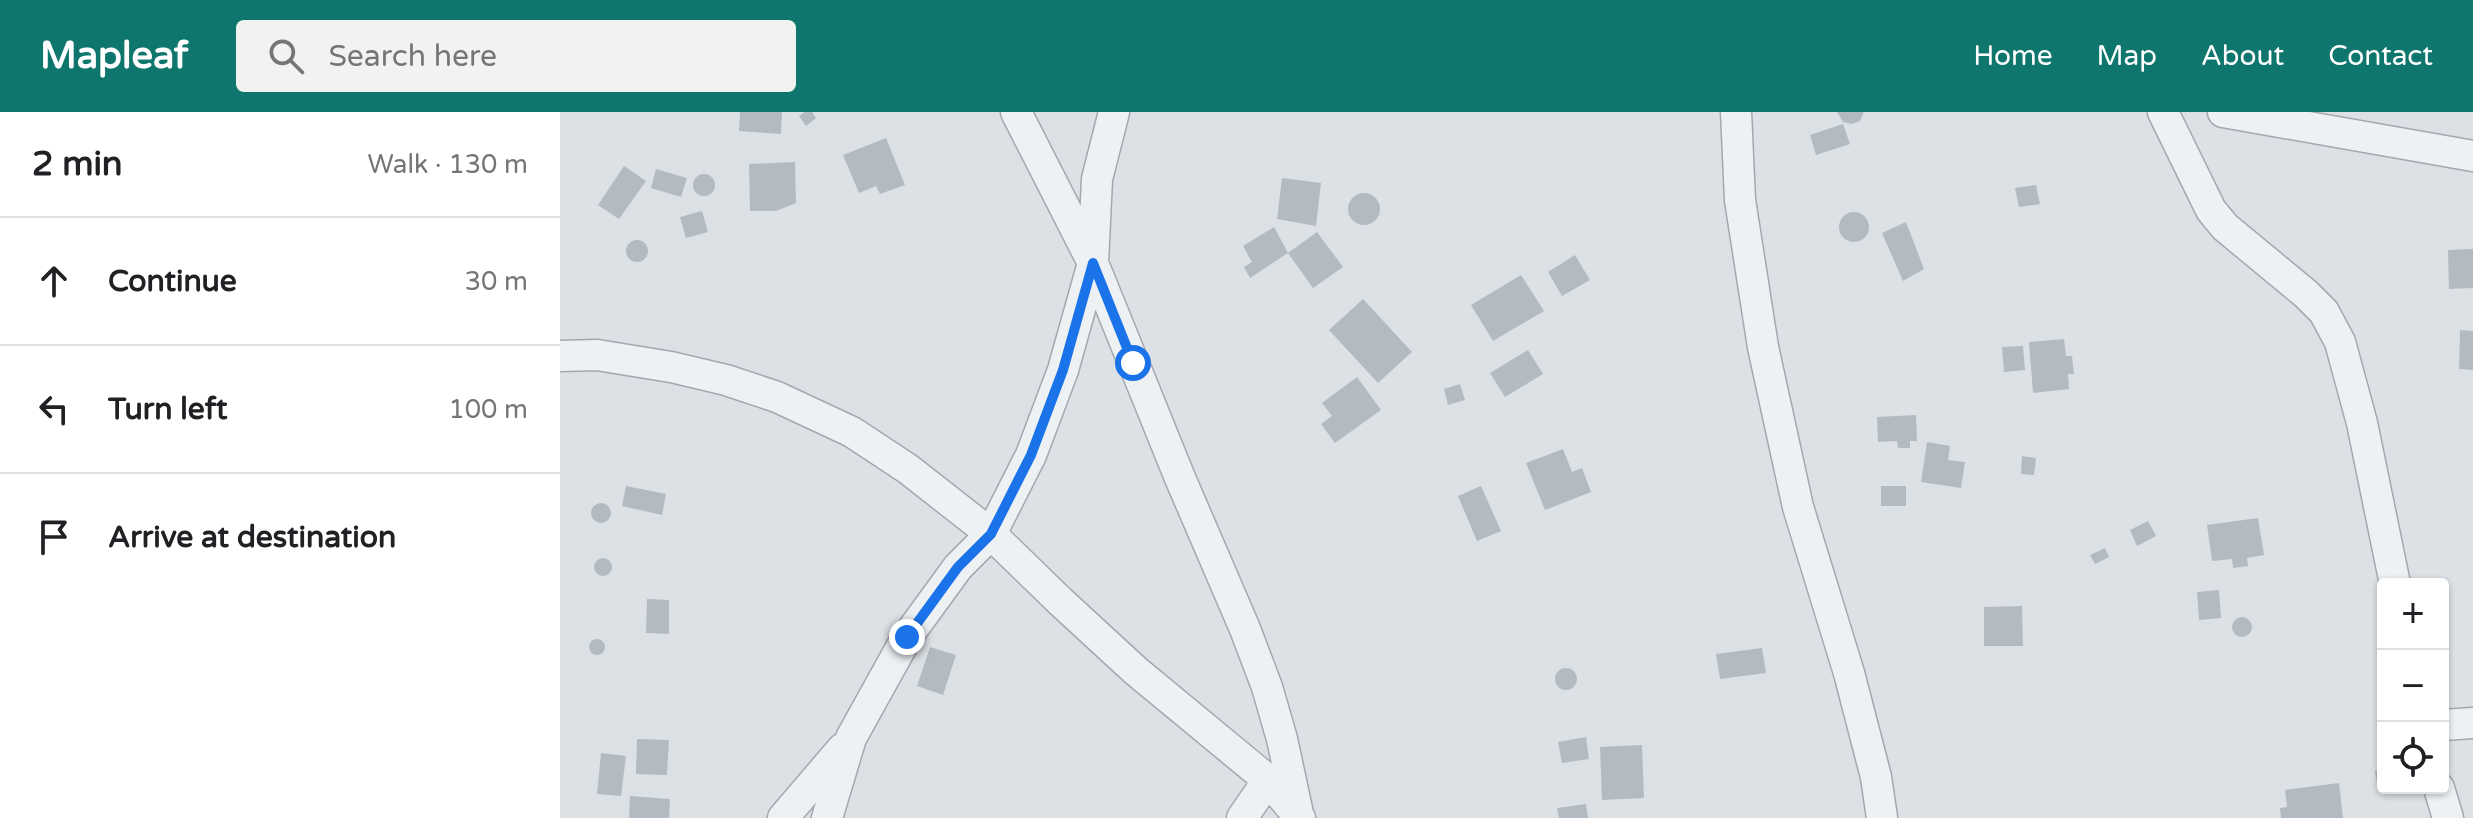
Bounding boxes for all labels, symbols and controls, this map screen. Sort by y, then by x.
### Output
search box [236,20,796,92]
text: Mapleaf [40,33,188,79]
icon: search [264,34,308,78]
text: Search here [328,38,497,75]
text: Home [1973,39,2053,73]
text: Map [2097,39,2157,73]
text: About [2201,39,2284,73]
text: Contact [2328,39,2433,73]
text: 2 min [32,144,123,185]
text: Walk · 130 m [368,149,528,180]
icon: ahead [32,259,76,303]
text: Continue [108,263,237,300]
text: 30 m [465,266,528,297]
route start [1115,345,1151,381]
icon: left [32,387,76,431]
text: Turn left [108,391,227,428]
text: 100 m [448,394,528,425]
icon: arrive [32,515,76,559]
text: Arrive at destination [108,519,396,556]
map controls [2377,578,2449,794]
button: + [2377,578,2449,650]
route end [889,619,925,655]
button: − [2377,650,2449,722]
button: locate [2377,722,2449,794]

